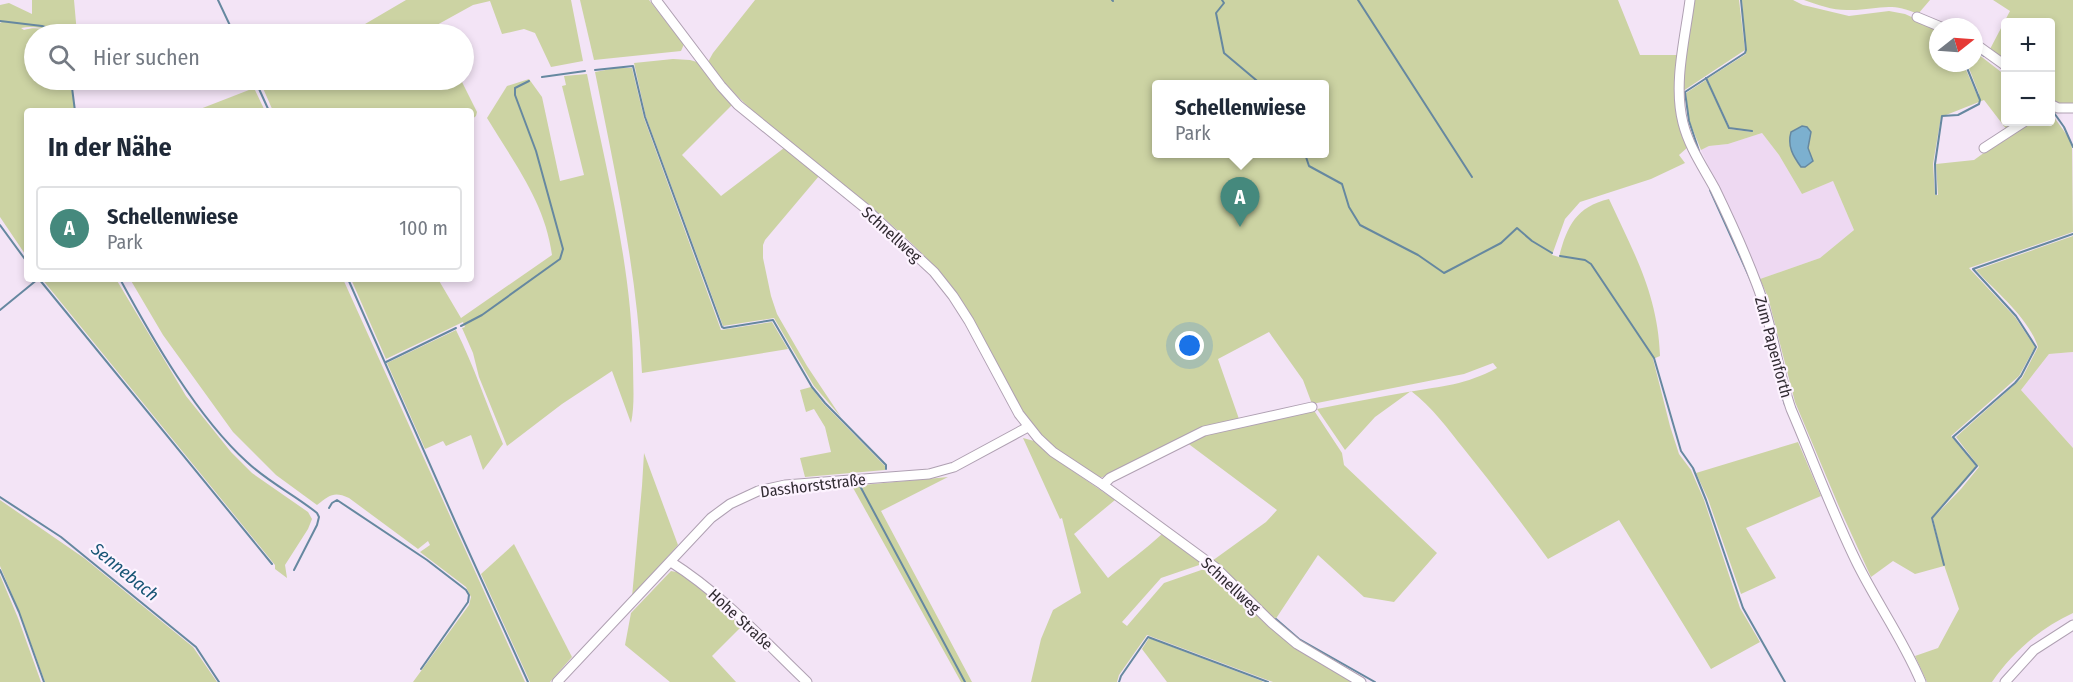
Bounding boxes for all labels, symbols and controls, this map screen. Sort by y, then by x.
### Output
north arrow [1929,18,1983,72]
map controls [2001,18,2055,126]
button: + [2001,18,2055,72]
search box [24,24,474,90]
icon: search [45,41,78,74]
text: Hier suchen [93,44,200,71]
button: − [2001,72,2055,126]
popup [1152,80,1329,158]
text: Schellenwiese [1175,94,1306,121]
text: Park [1175,121,1211,145]
text: In der Nähe [48,132,172,163]
pin: A [1220,178,1260,227]
text: Schellenwiese [107,203,238,230]
street label: Schnellweg [858,203,926,266]
text: A [64,216,75,240]
text: 100 m [399,216,448,240]
text: Park [107,230,143,254]
street label: Zum Papenforth [1751,294,1796,400]
your location [1175,331,1204,360]
street label: Dasshorststraße [759,470,867,501]
water label: Sennebach [86,537,163,606]
street label: Schnellweg [1197,553,1265,618]
street label: Hohe Straße [705,585,777,654]

